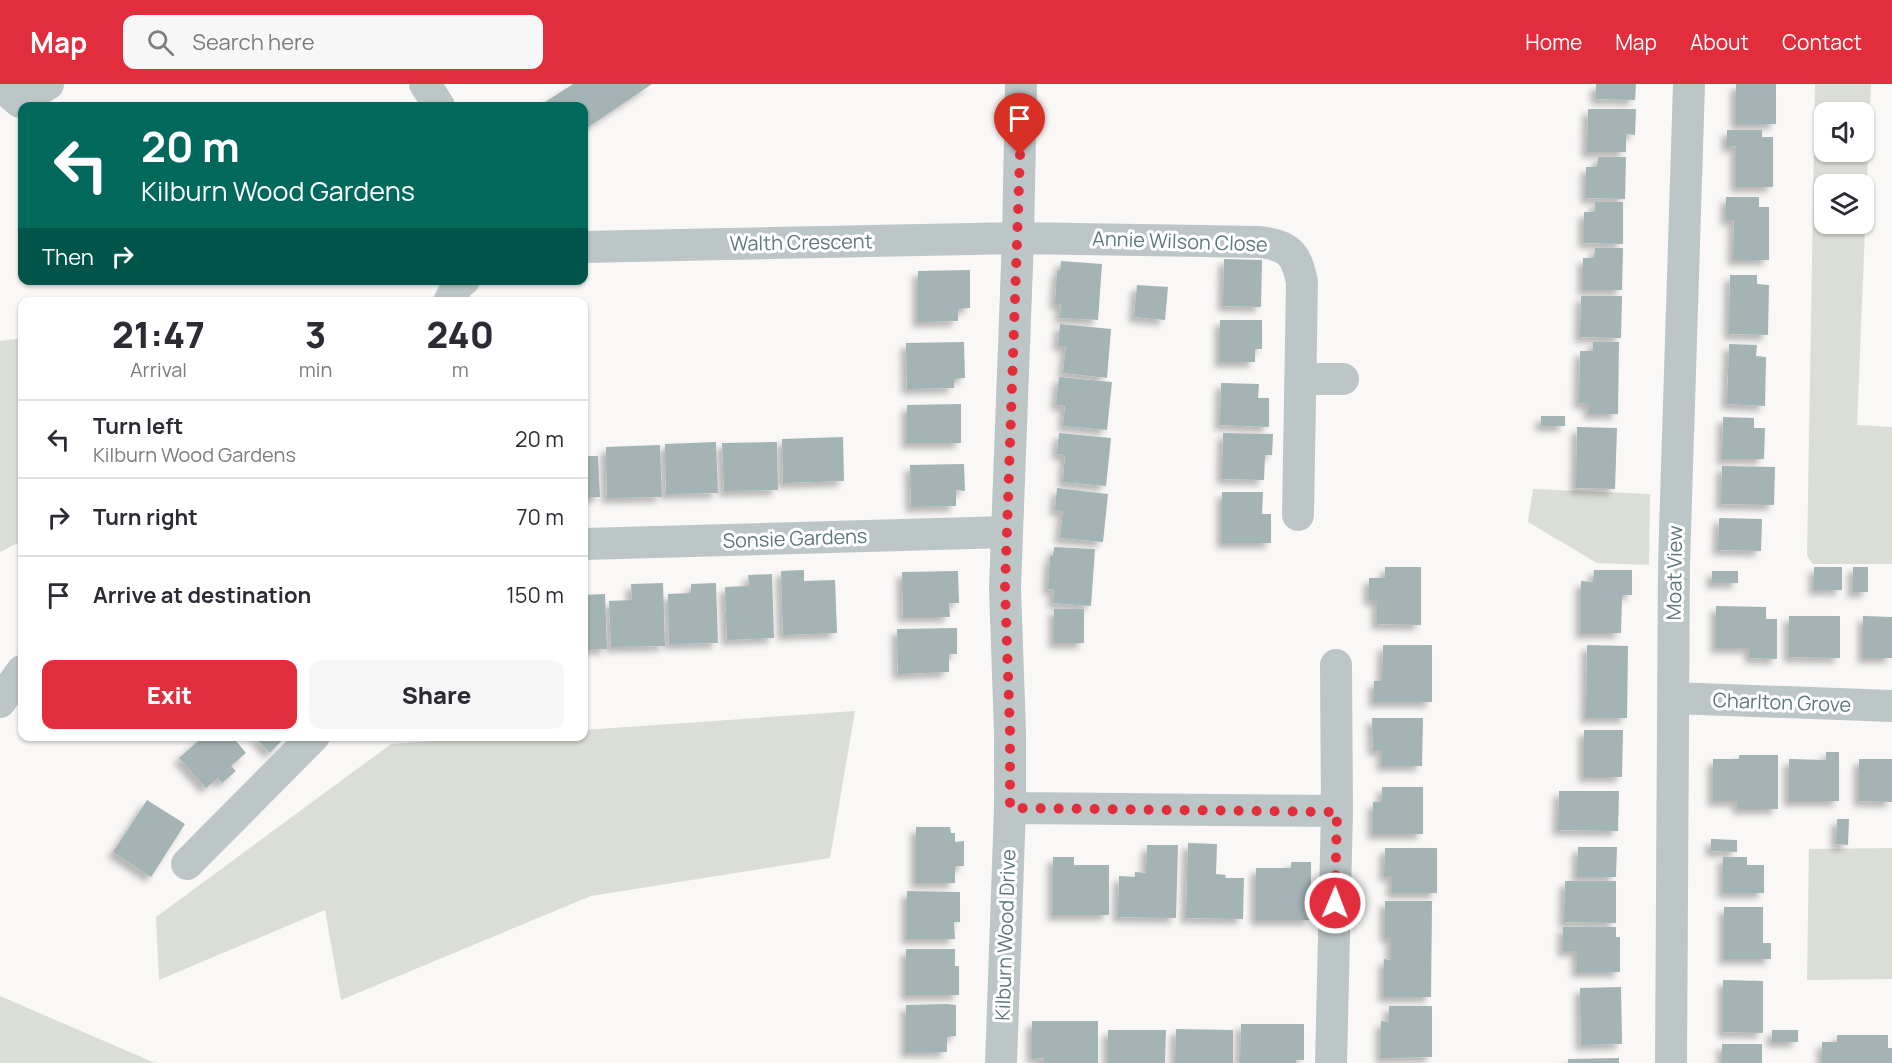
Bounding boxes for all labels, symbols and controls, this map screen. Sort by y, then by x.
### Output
search box [123,15,543,69]
text: Map [30,23,87,61]
icon: search [144,26,177,59]
text: Search here [192,27,315,57]
text: Home [1525,28,1582,56]
text: Map [1615,28,1657,56]
text: About [1690,28,1749,56]
text: Contact [1782,28,1862,56]
pin [994,93,1045,155]
icon: arrive [1003,102,1036,135]
map controls [1814,102,1874,234]
button: sound [1814,102,1874,162]
text: 20 m [141,117,240,175]
icon: left [42,126,120,204]
text: Kilburn Wood Gardens [141,172,415,209]
button: layers [1814,174,1874,234]
street label: Annie Wilson Close [1092,224,1268,258]
street label: Walth Crescent [729,227,873,257]
icon: right [106,240,139,273]
text: Then [42,242,94,272]
text: 21:47 [112,310,205,359]
text: 3 [305,310,326,359]
text: 240 [426,310,494,359]
text: Arrival [130,356,187,383]
text: min [299,356,332,383]
text: m [452,356,469,383]
text: Turn left [93,411,183,441]
icon: left [42,423,75,456]
text: 20 m [515,424,564,454]
text: Kilburn Wood Gardens [93,441,296,468]
icon: right [42,501,75,534]
text: Turn right [93,502,198,532]
text: 70 m [516,502,564,532]
street label: Sonsie Gardens [722,522,868,554]
street label: Moat View [1660,525,1688,621]
icon: arrive [42,579,75,612]
text: Arrive at destination [93,580,311,610]
text: 150 m [506,580,564,610]
button: Exit [42,660,297,729]
button: Share [309,660,564,729]
street label: Charlton Grove [1712,686,1852,718]
street label: Kilburn Wood Drive [989,849,1021,1021]
position arrow [1303,871,1367,935]

